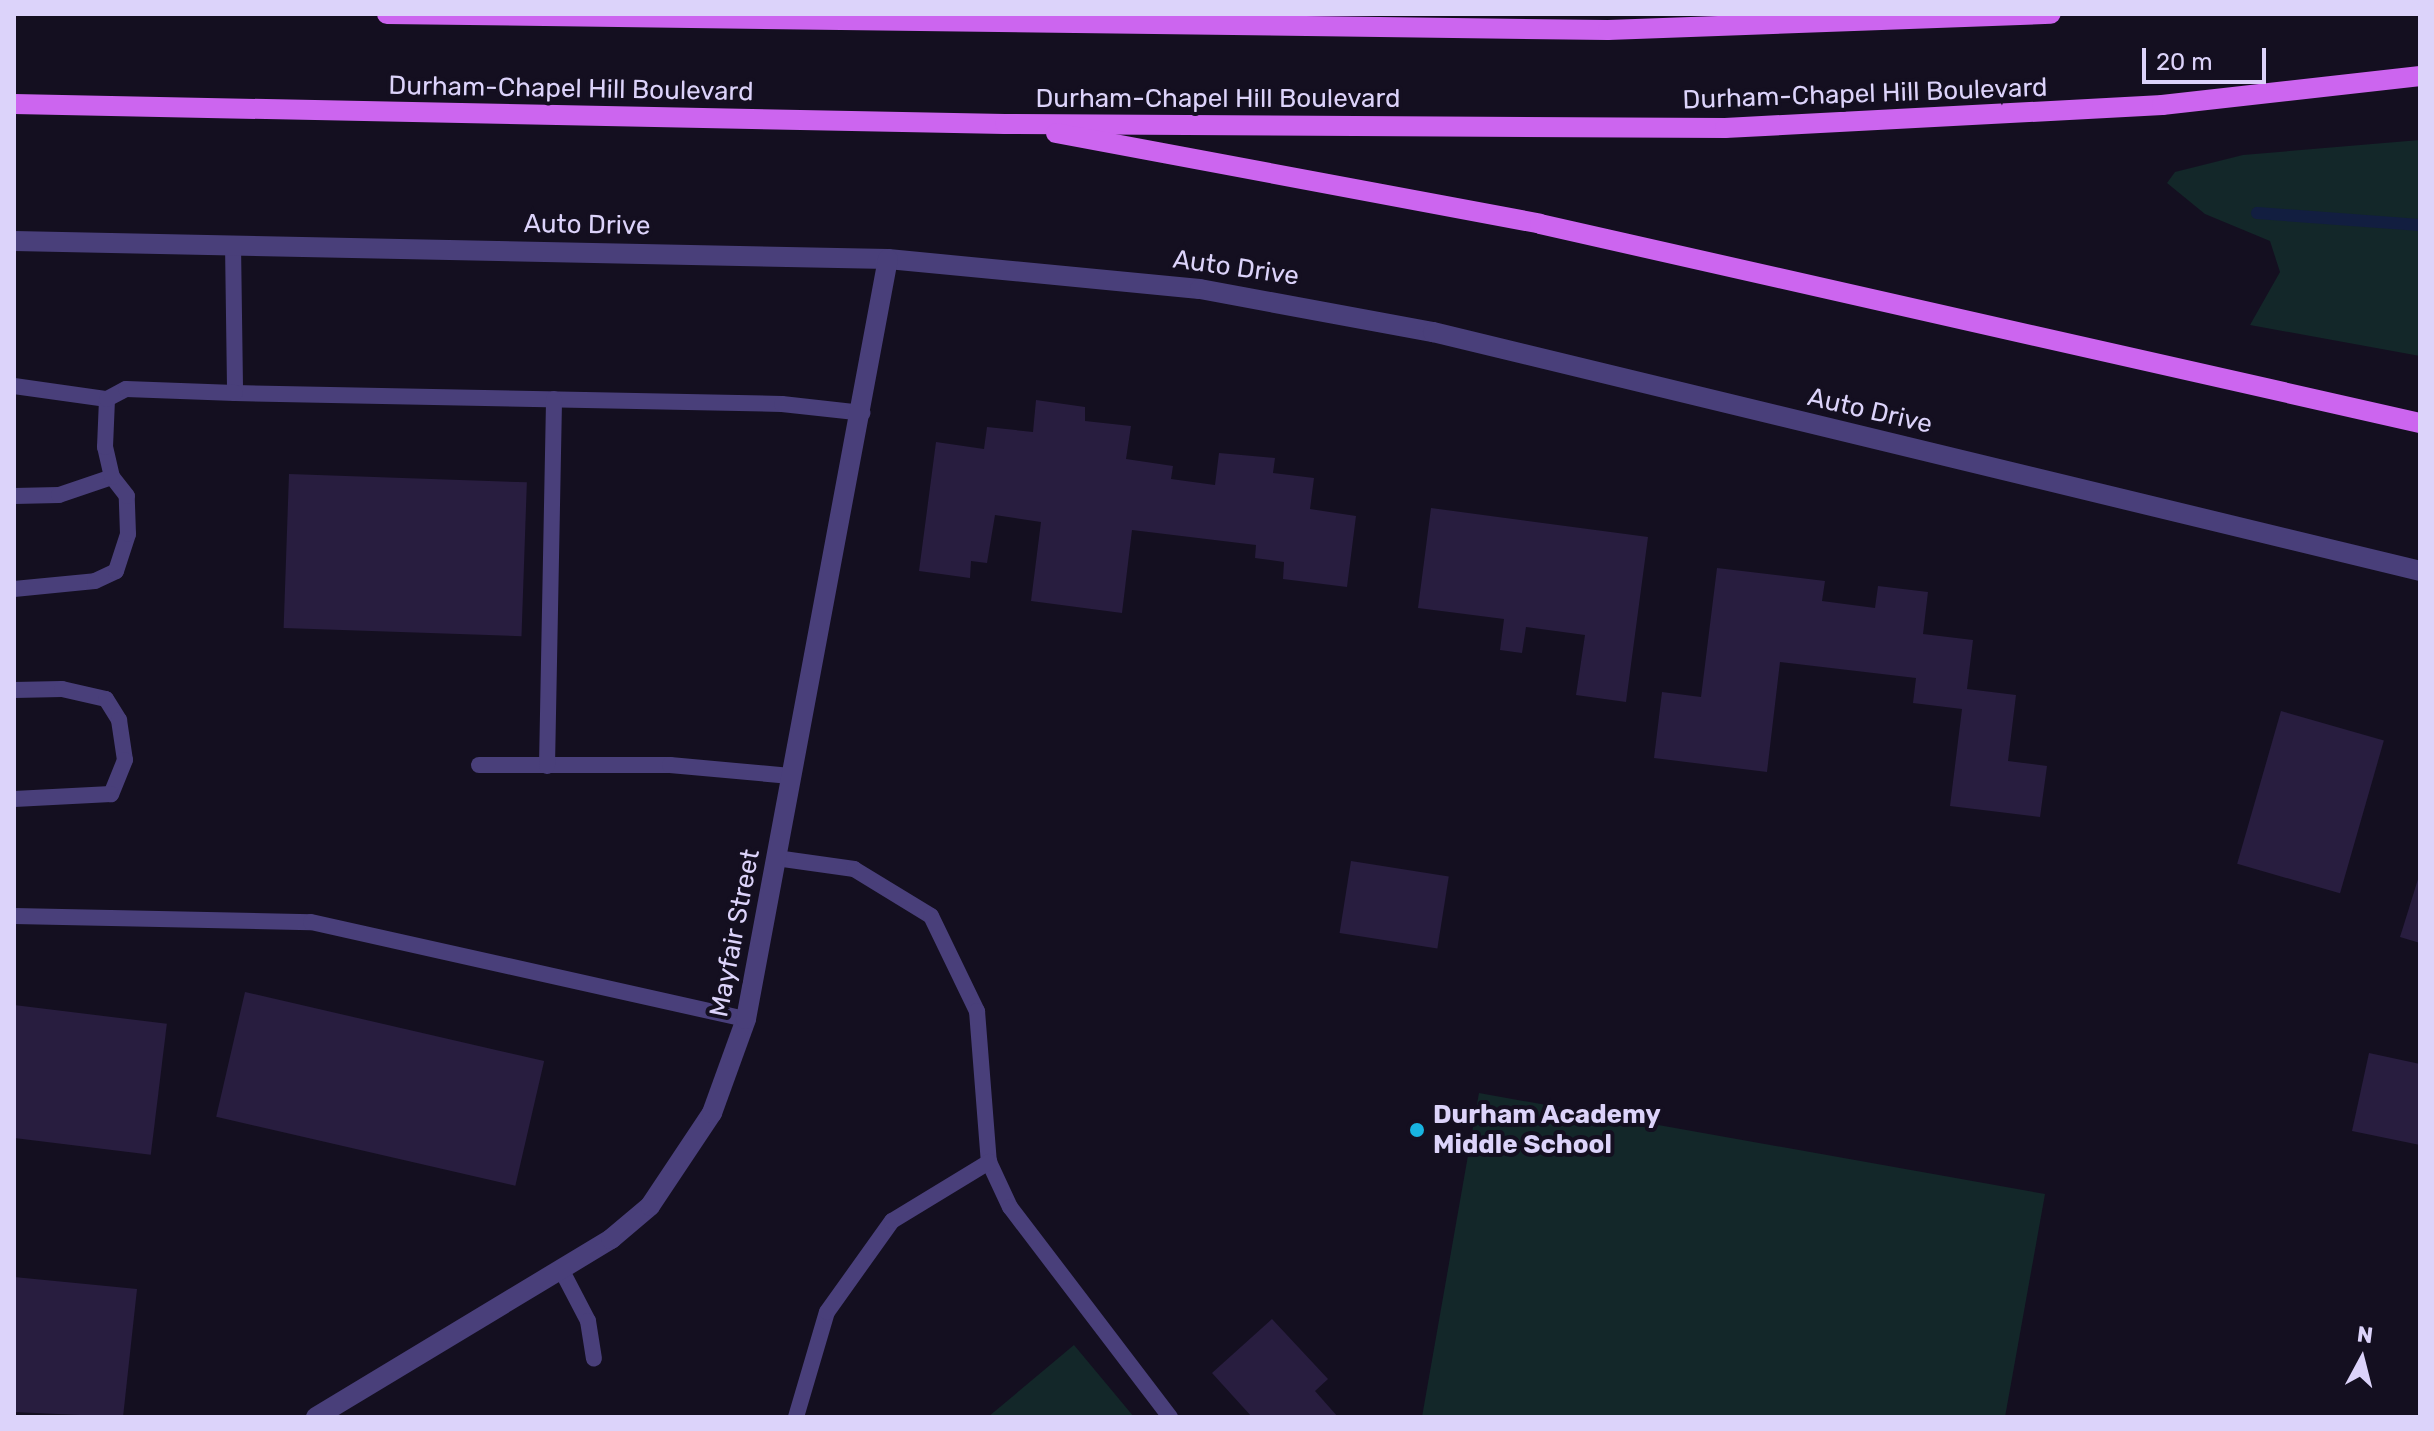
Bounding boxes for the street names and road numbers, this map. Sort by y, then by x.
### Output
street label: Durham-Chapel Hill Boulevard [388,70,754,108]
street label: Durham-Chapel Hill Boulevard [1682,72,2048,116]
street label: Durham-Chapel Hill Boulevard [1035,83,1401,115]
street label: Auto Drive [523,208,651,242]
street label: Auto Drive [1171,244,1301,292]
street label: Auto Drive [1805,382,1935,440]
street label: Mayfair Street [703,846,767,1020]

